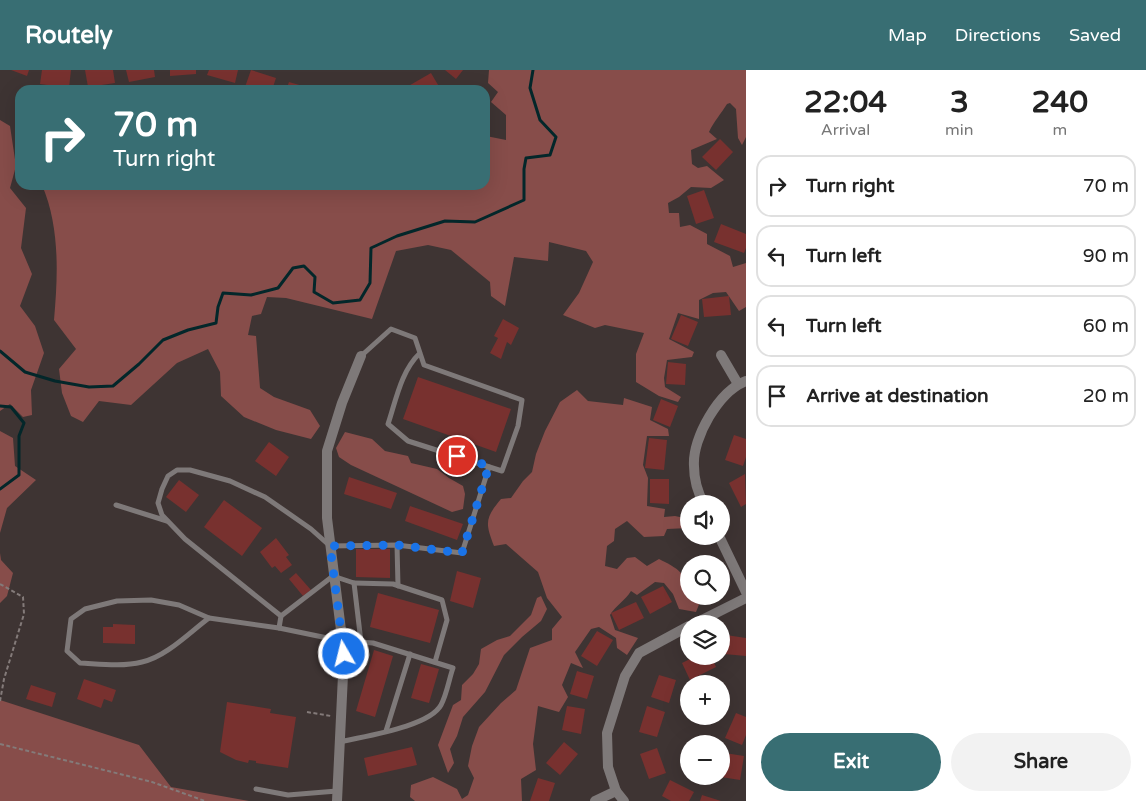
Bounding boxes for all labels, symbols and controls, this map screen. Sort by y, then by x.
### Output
text: Routely [25,21,113,50]
text: Map [888,24,927,46]
text: Directions [955,24,1041,46]
text: Saved [1069,24,1121,46]
text: 22:04 [804,84,887,121]
text: 3 [950,84,969,121]
text: 240 [1032,84,1088,121]
text: 70 m [113,104,198,146]
icon: right [30,105,95,170]
text: Arrival [821,120,870,140]
text: min [945,120,974,140]
text: m [1052,120,1067,140]
text: Turn right [113,146,215,172]
icon: right [763,172,791,200]
text: Turn right [806,175,894,197]
text: 70 m [1083,175,1129,197]
icon: left [763,242,791,270]
text: Turn left [806,245,882,267]
text: 90 m [1083,245,1129,267]
icon: left [763,312,791,340]
text: Turn left [806,315,882,337]
text: 60 m [1083,315,1129,337]
icon: arrive [763,382,791,410]
text: Arrive at destination [806,385,989,407]
text: 20 m [1083,385,1129,407]
pin [436,435,478,477]
icon: arrive [443,442,471,470]
map controls [680,495,730,785]
button: sound [680,495,730,545]
button: search [680,555,730,605]
button: layers [680,615,730,665]
position arrow [317,627,369,679]
button: + [680,675,730,725]
button: Exit [761,733,941,791]
button: Share [951,733,1131,791]
button: − [680,735,730,785]

